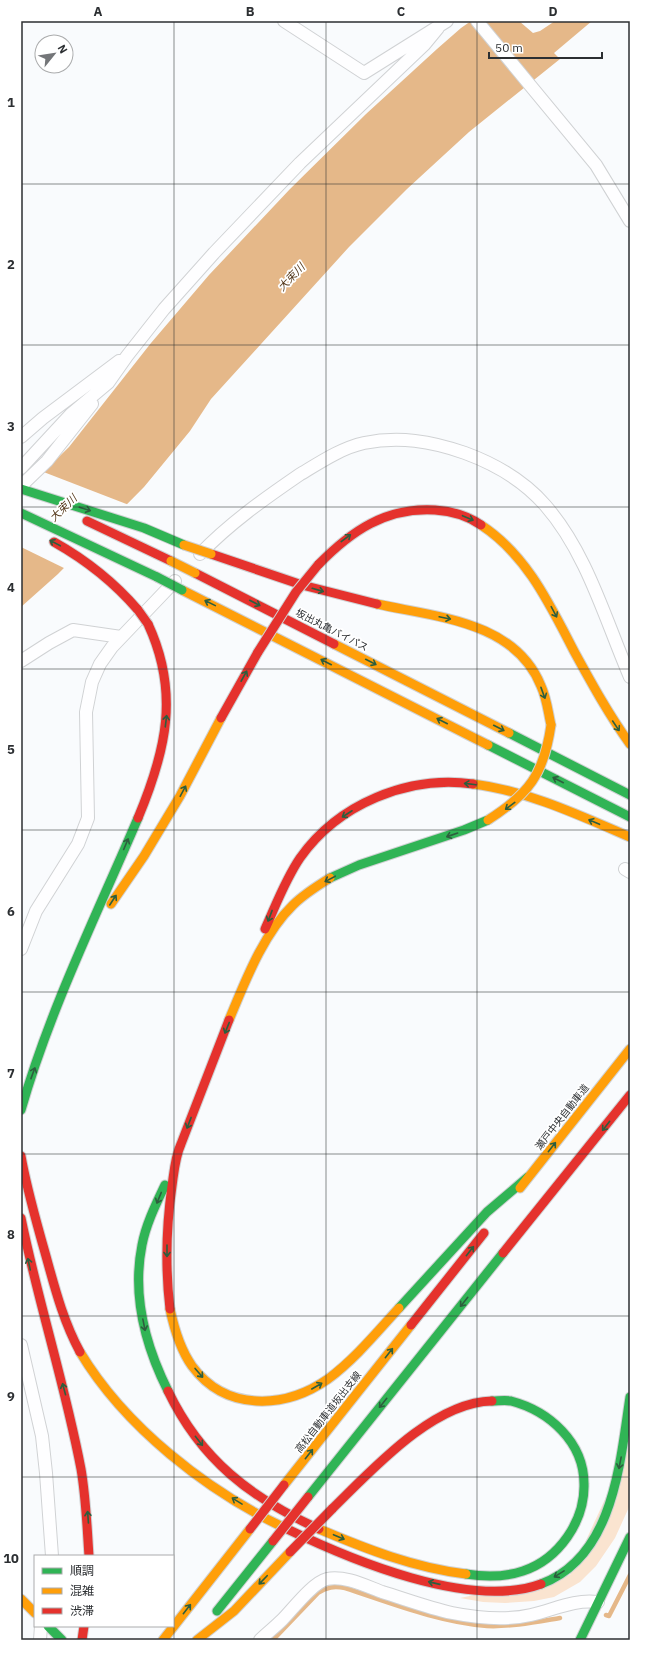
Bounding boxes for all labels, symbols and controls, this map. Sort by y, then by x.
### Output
text: A [94,3,103,20]
text: B [246,3,255,20]
text: C [397,3,406,20]
text: D [548,3,558,20]
north arrow [34,34,74,74]
scale bar [489,34,602,60]
text: 50 m [495,40,523,55]
text: N [55,42,71,56]
text: 1 [7,94,15,111]
text: 2 [7,256,15,273]
water label: 大束川 [275,260,308,294]
text: 3 [7,418,15,435]
water label: 大束川 [46,491,80,524]
one-way arrow [78,506,90,514]
one-way arrow [462,514,474,522]
one-way arrow [341,534,352,542]
one-way arrow [49,539,61,546]
text: 4 [7,579,15,596]
one-way arrow [312,587,325,594]
one-way arrow [205,599,217,606]
one-way arrow [249,600,261,607]
street label: 坂出丸亀バイパス [293,606,371,654]
one-way arrow [550,606,558,618]
one-way arrow [438,615,451,623]
one-way arrow [321,658,333,665]
one-way arrow [365,659,377,667]
one-way arrow [241,670,249,682]
one-way arrow [540,687,548,699]
one-way arrow [162,715,170,728]
one-way arrow [436,717,448,724]
one-way arrow [612,720,621,731]
one-way arrow [493,725,505,732]
text: 5 [7,741,15,758]
one-way arrow [552,776,564,783]
one-way arrow [464,780,477,787]
one-way arrow [180,785,187,797]
one-way arrow [504,802,515,811]
one-way arrow [342,810,353,818]
one-way arrow [589,817,601,825]
one-way arrow [446,832,459,839]
one-way arrow [123,838,130,850]
one-way arrow [324,876,336,884]
one-way arrow [109,895,118,906]
text: 6 [7,903,15,920]
one-way arrow [266,909,274,921]
one-way arrow [222,1022,230,1034]
text: 7 [7,1065,15,1082]
one-way arrow [30,1067,38,1079]
street label: 瀬戸中央自動車道 [532,1081,592,1153]
one-way arrow [185,1117,192,1129]
one-way arrow [602,1120,610,1131]
one-way arrow [548,1141,557,1152]
one-way arrow [155,1192,162,1204]
text: 8 [7,1226,15,1243]
one-way arrow [163,1244,171,1257]
one-way arrow [466,1245,474,1256]
one-way arrow [25,1258,33,1271]
one-way arrow [460,1296,469,1307]
one-way arrow [141,1318,149,1331]
one-way arrow [385,1347,394,1358]
one-way arrow [194,1368,203,1379]
street label: 高松自動車道坂出支線 [292,1369,364,1455]
one-way arrow [311,1382,323,1390]
one-way arrow [60,1383,67,1396]
text: 9 [7,1388,15,1405]
one-way arrow [379,1398,387,1409]
one-way arrow [195,1436,203,1447]
one-way arrow [304,1449,313,1460]
one-way arrow [616,1457,624,1470]
one-way arrow [231,1497,243,1505]
one-way arrow [84,1511,91,1524]
one-way arrow [333,1534,345,1541]
text: 10 [3,1550,19,1567]
legend [34,1555,174,1627]
text: 順調 [70,1563,94,1578]
one-way arrow [554,1570,565,1578]
one-way arrow [258,1575,268,1585]
one-way arrow [428,1578,441,1586]
text: 混雑 [70,1583,94,1598]
text: 渋滞 [70,1603,94,1618]
one-way arrow [183,1604,191,1615]

